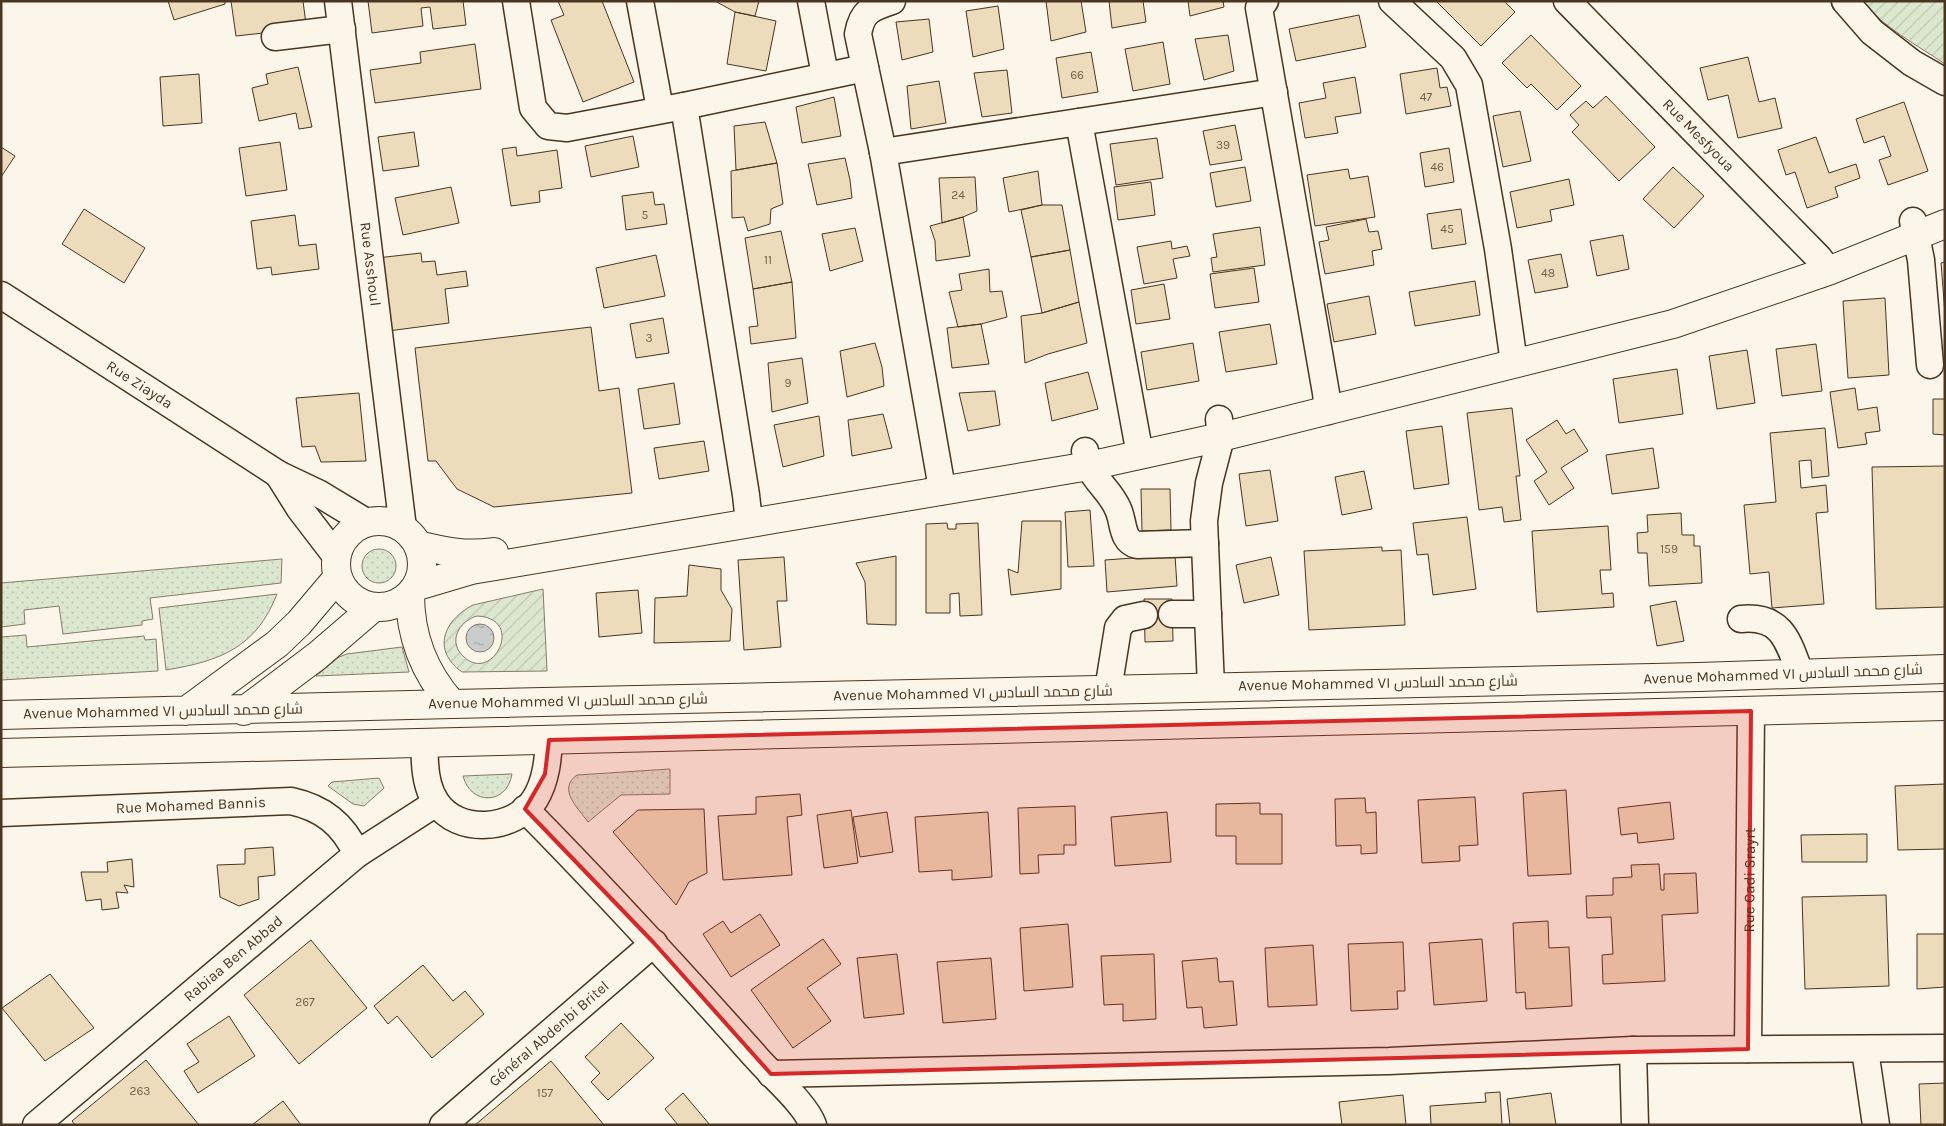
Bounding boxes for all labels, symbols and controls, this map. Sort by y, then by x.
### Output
house number: 66 [1070,68,1084,82]
house number: 47 [1420,90,1433,104]
street label: Rue Mesfyoua [1659,95,1738,175]
house number: 39 [1216,138,1230,152]
house number: 46 [1430,160,1444,174]
house number: 24 [951,188,965,202]
house number: 5 [642,208,649,222]
street label: Rue Asshoul [356,221,385,307]
house number: 45 [1440,222,1454,236]
house number: 11 [764,253,772,267]
house number: 48 [1541,266,1555,280]
house number: 3 [645,331,653,345]
street label: Rue Ziayda [103,357,176,413]
house number: 9 [785,376,792,390]
house number: 159 [1660,542,1678,556]
street label: Avenue Mohammed VI شارع محمد السادس [1643,660,1923,690]
street label: Avenue Mohammed VI شارع محمد السادس [1238,672,1518,696]
street label: Avenue Mohammed VI شارع محمد السادس [833,682,1113,706]
street label: Avenue Mohammed VI شارع محمد السادس [428,690,708,714]
street label: Avenue Mohammed VI شارع محمد السادس [23,700,303,724]
street label: Rue Mohamed Bannis [115,793,266,817]
street label: Rue Cadi Srayrt [1740,827,1759,932]
street label: Rabiaa Ben Abbad [180,912,286,1005]
street label: Général Abdenbi Britel [485,977,613,1090]
house number: 267 [295,995,315,1009]
house number: 263 [130,1084,150,1098]
house number: 157 [537,1086,554,1100]

